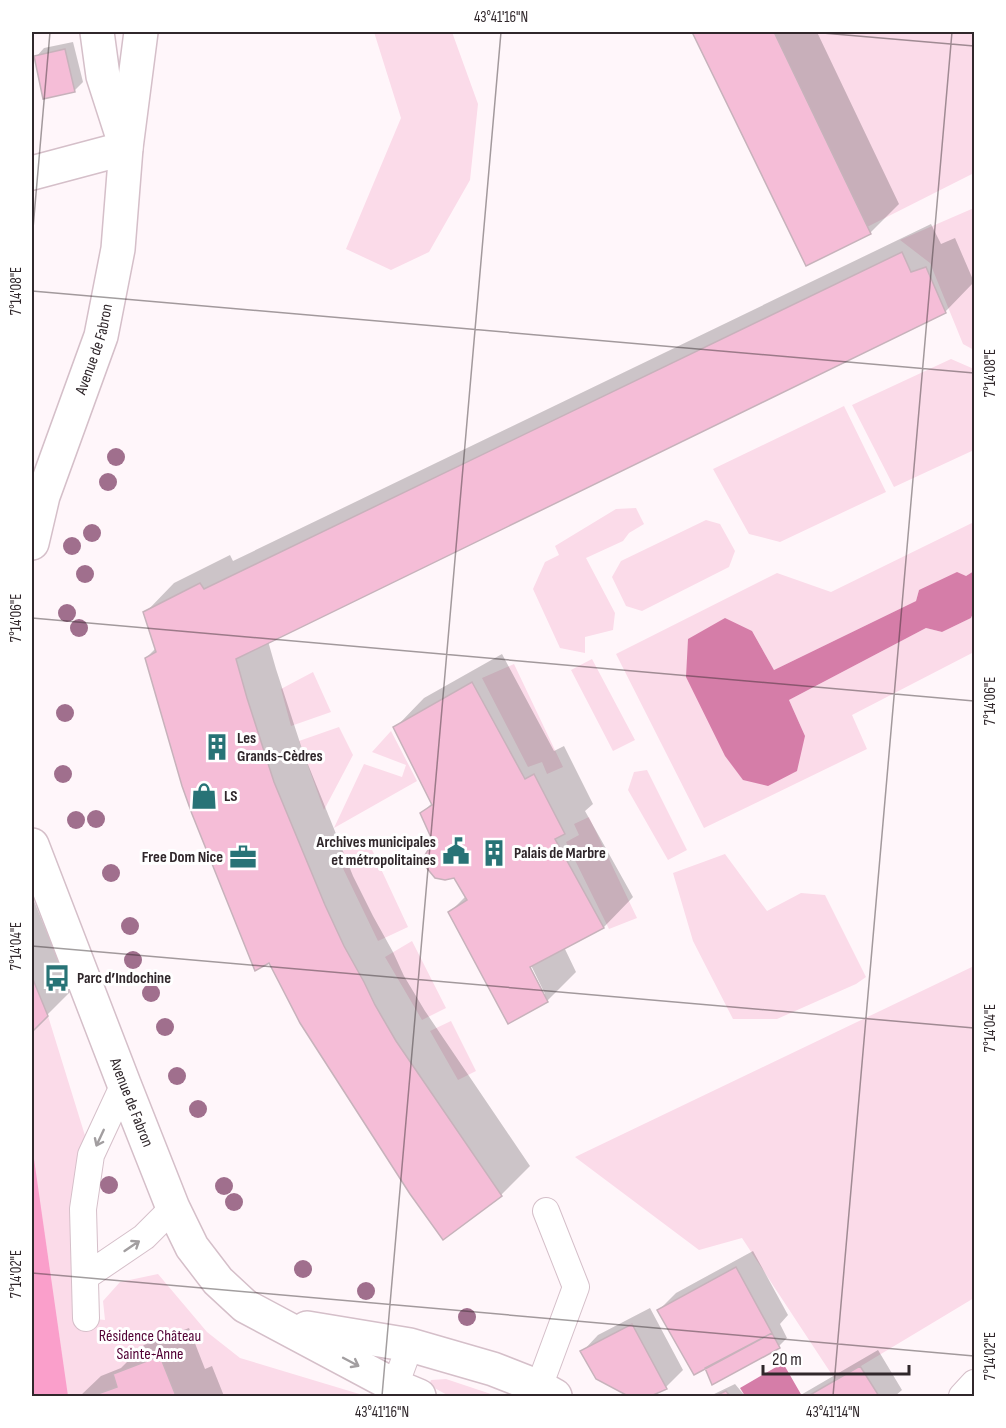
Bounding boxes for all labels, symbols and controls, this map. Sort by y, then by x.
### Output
text: 43°41'16"N [474,8,528,27]
text: 7°14'08"E [7,267,26,315]
street label: Avenue de Fabron [71,302,117,398]
text: 7°14'08"E [981,349,1000,397]
text: 7°14'06"E [7,594,26,642]
text: 7°14'06"E [981,677,1000,725]
place label: Les Grands-Cèdres [237,729,323,766]
building icon: Les Grands-Cèdres [202,732,232,762]
shop icon: LS [189,781,219,811]
place label: LS [224,787,238,806]
place label: Archives municipales et métropolitaines [316,833,436,870]
public building icon: Archives municipales et métropolitaines [441,836,471,866]
building icon: Palais de Marbre [479,838,509,868]
office icon: Free Dom Nice [228,842,258,872]
place label: Palais de Marbre [514,844,606,863]
place label: Free Dom Nice [142,848,223,867]
text: 7°14'04"E [7,922,26,970]
bus stop icon: Parc d’Indochine [42,963,72,993]
place label: Parc d’Indochine [77,969,171,988]
text: 7°14'04"E [981,1004,1000,1052]
street label: Avenue de Fabron [105,1054,157,1150]
one-way arrow [93,1128,105,1146]
one-way arrow [123,1240,139,1252]
text: 7°14'02"E [7,1250,26,1298]
park label: Résidence Château Sainte-Anne [99,1327,201,1364]
text: 7°14'02"E [981,1332,1000,1380]
scale bar [763,1338,908,1376]
text: 20 m [772,1349,802,1370]
one-way arrow [341,1357,359,1368]
text: 43°41'16"N [355,1403,409,1422]
text: 43°41'14"N [806,1403,860,1422]

